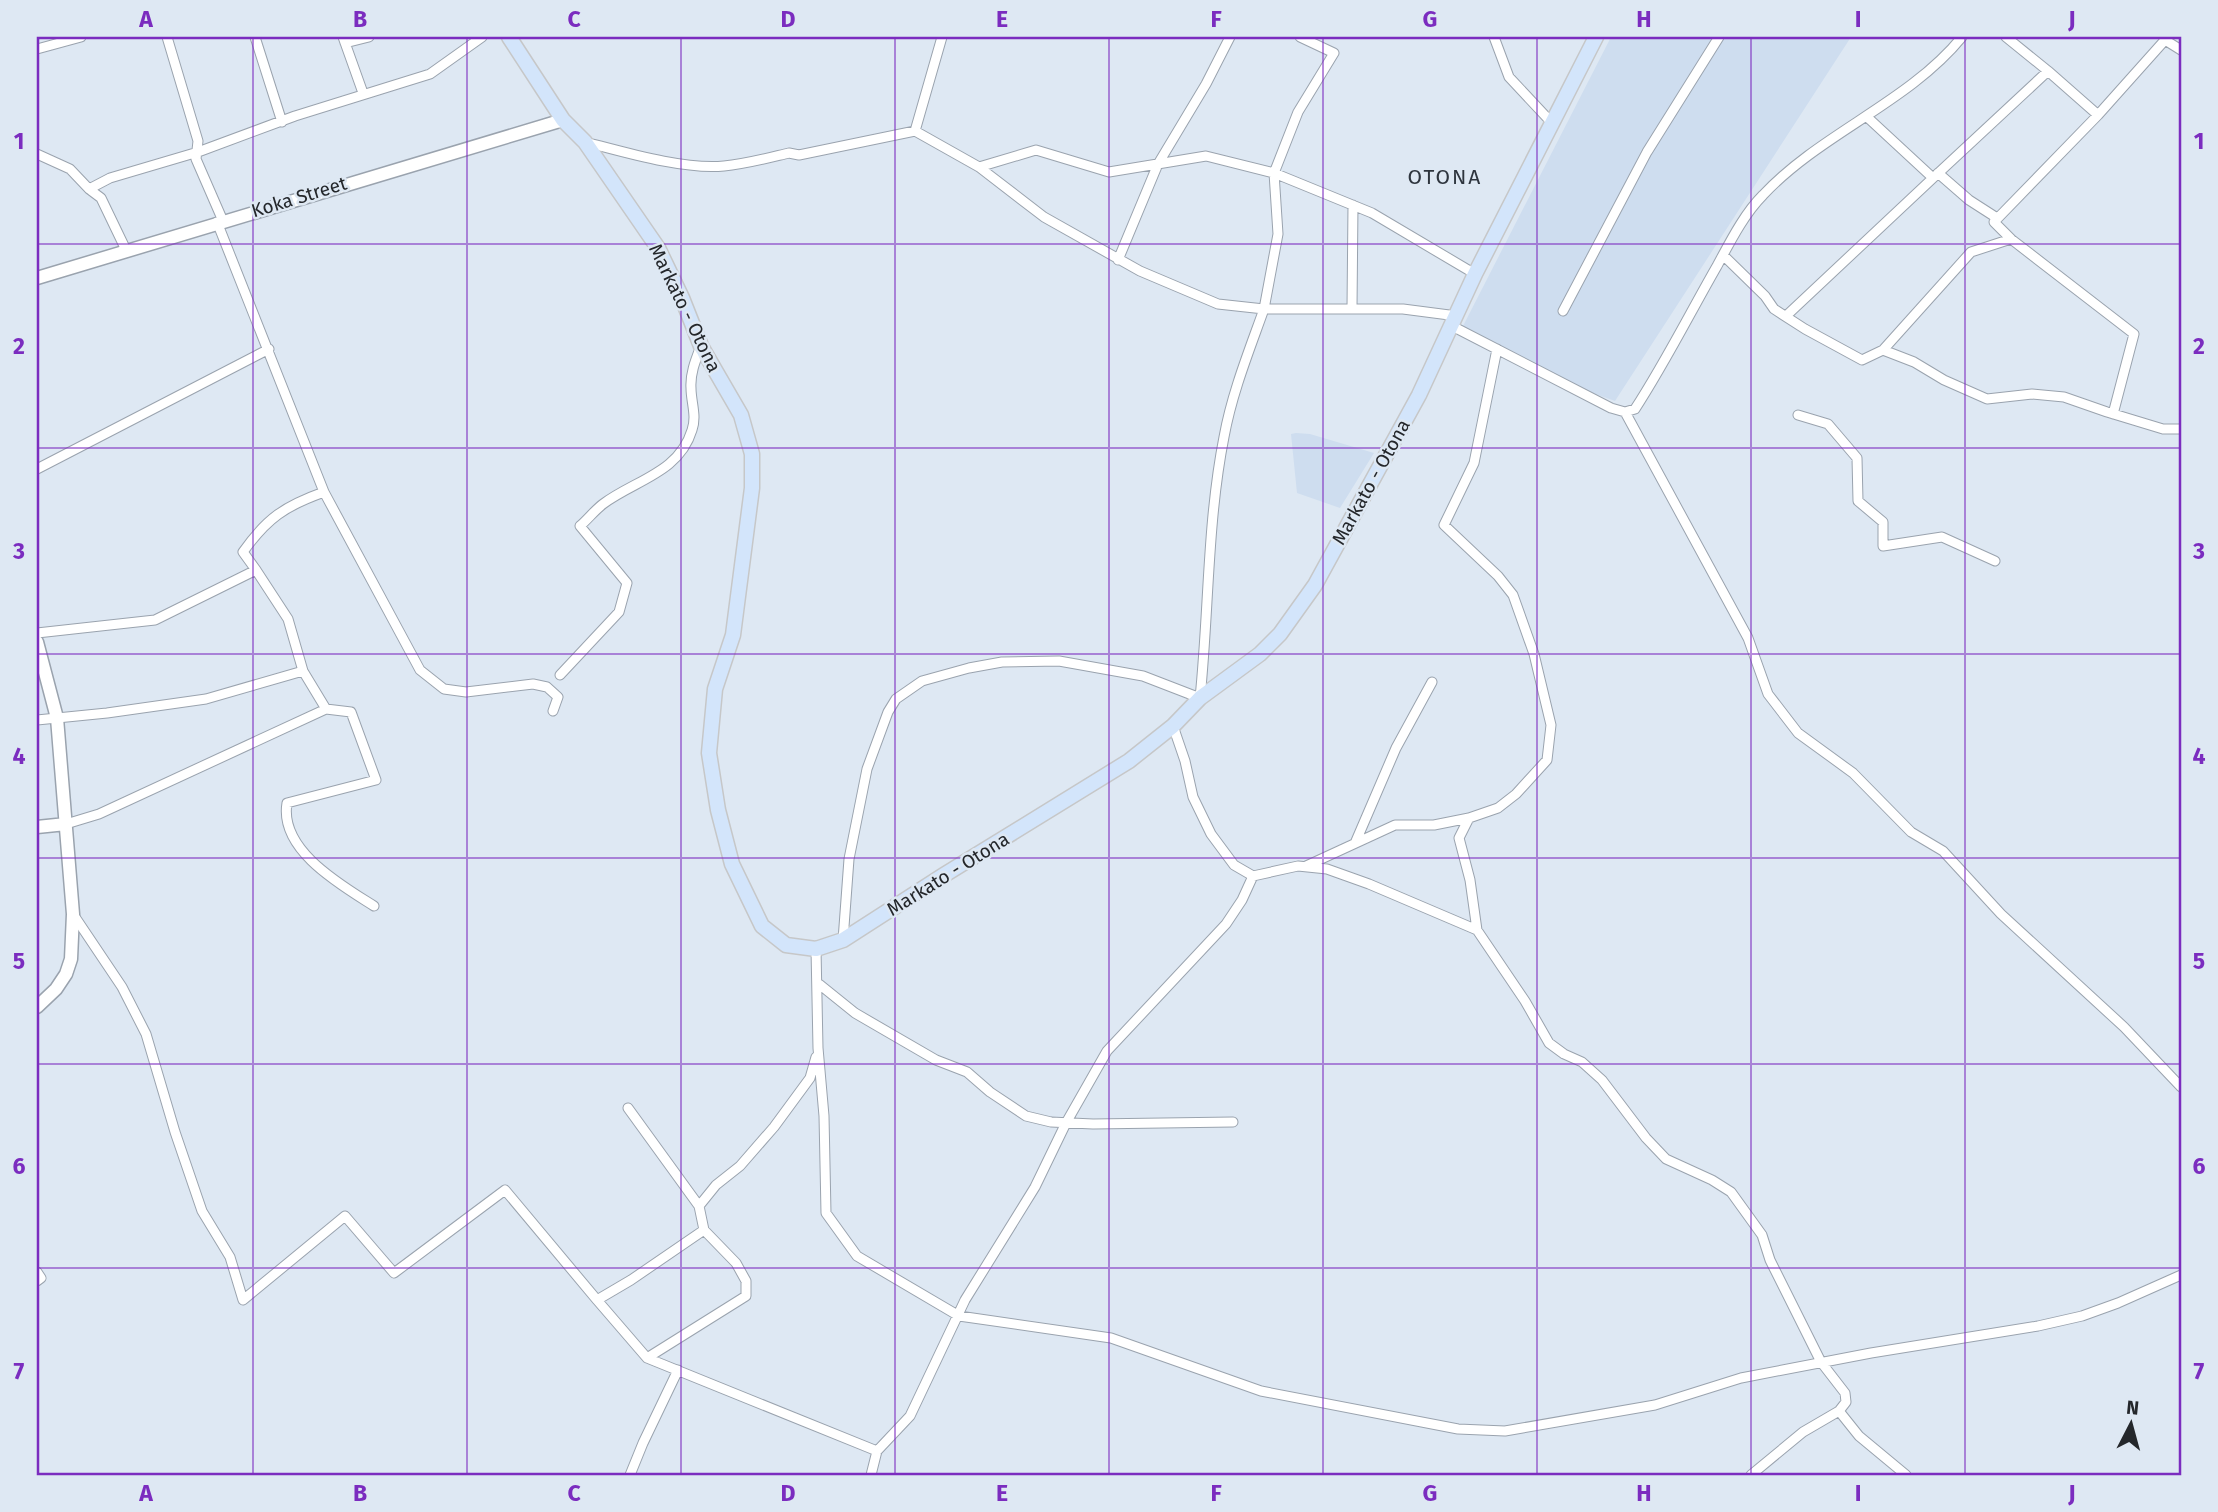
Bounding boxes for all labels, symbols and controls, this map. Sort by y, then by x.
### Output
text: A [138,5,153,33]
text: B [353,5,367,33]
text: C [567,5,581,33]
text: D [781,5,796,33]
text: E [996,5,1008,33]
text: F [1210,5,1222,33]
text: G [1423,5,1437,33]
text: H [1636,5,1652,33]
text: I [1855,5,1861,33]
text: J [2067,5,2076,33]
text: 1 [14,127,24,155]
text: 1 [2194,127,2204,155]
district label: OTONA [1408,164,1482,190]
street label: Koka Street [249,172,350,222]
street label: Markato - Otona [644,240,726,376]
text: 2 [13,332,25,360]
text: 2 [2193,332,2205,360]
street label: Markato - Otona [1327,415,1415,549]
text: 3 [12,537,25,565]
text: 3 [2192,537,2205,565]
text: 4 [13,742,26,770]
text: 4 [2193,742,2206,770]
street label: Markato - Otona [883,827,1013,921]
text: 5 [13,947,25,975]
text: 5 [2193,947,2205,975]
text: 6 [13,1152,26,1180]
text: 6 [2193,1152,2206,1180]
text: 7 [14,1357,25,1385]
text: 7 [2194,1357,2205,1385]
north arrow [2096,1390,2166,1460]
text: N [2125,1395,2140,1420]
text: A [138,1479,153,1507]
text: B [353,1479,367,1507]
text: C [567,1479,581,1507]
text: D [781,1479,796,1507]
text: E [996,1479,1008,1507]
text: F [1210,1479,1222,1507]
text: G [1423,1479,1437,1507]
text: H [1636,1479,1652,1507]
text: I [1855,1479,1861,1507]
text: J [2067,1479,2076,1507]

